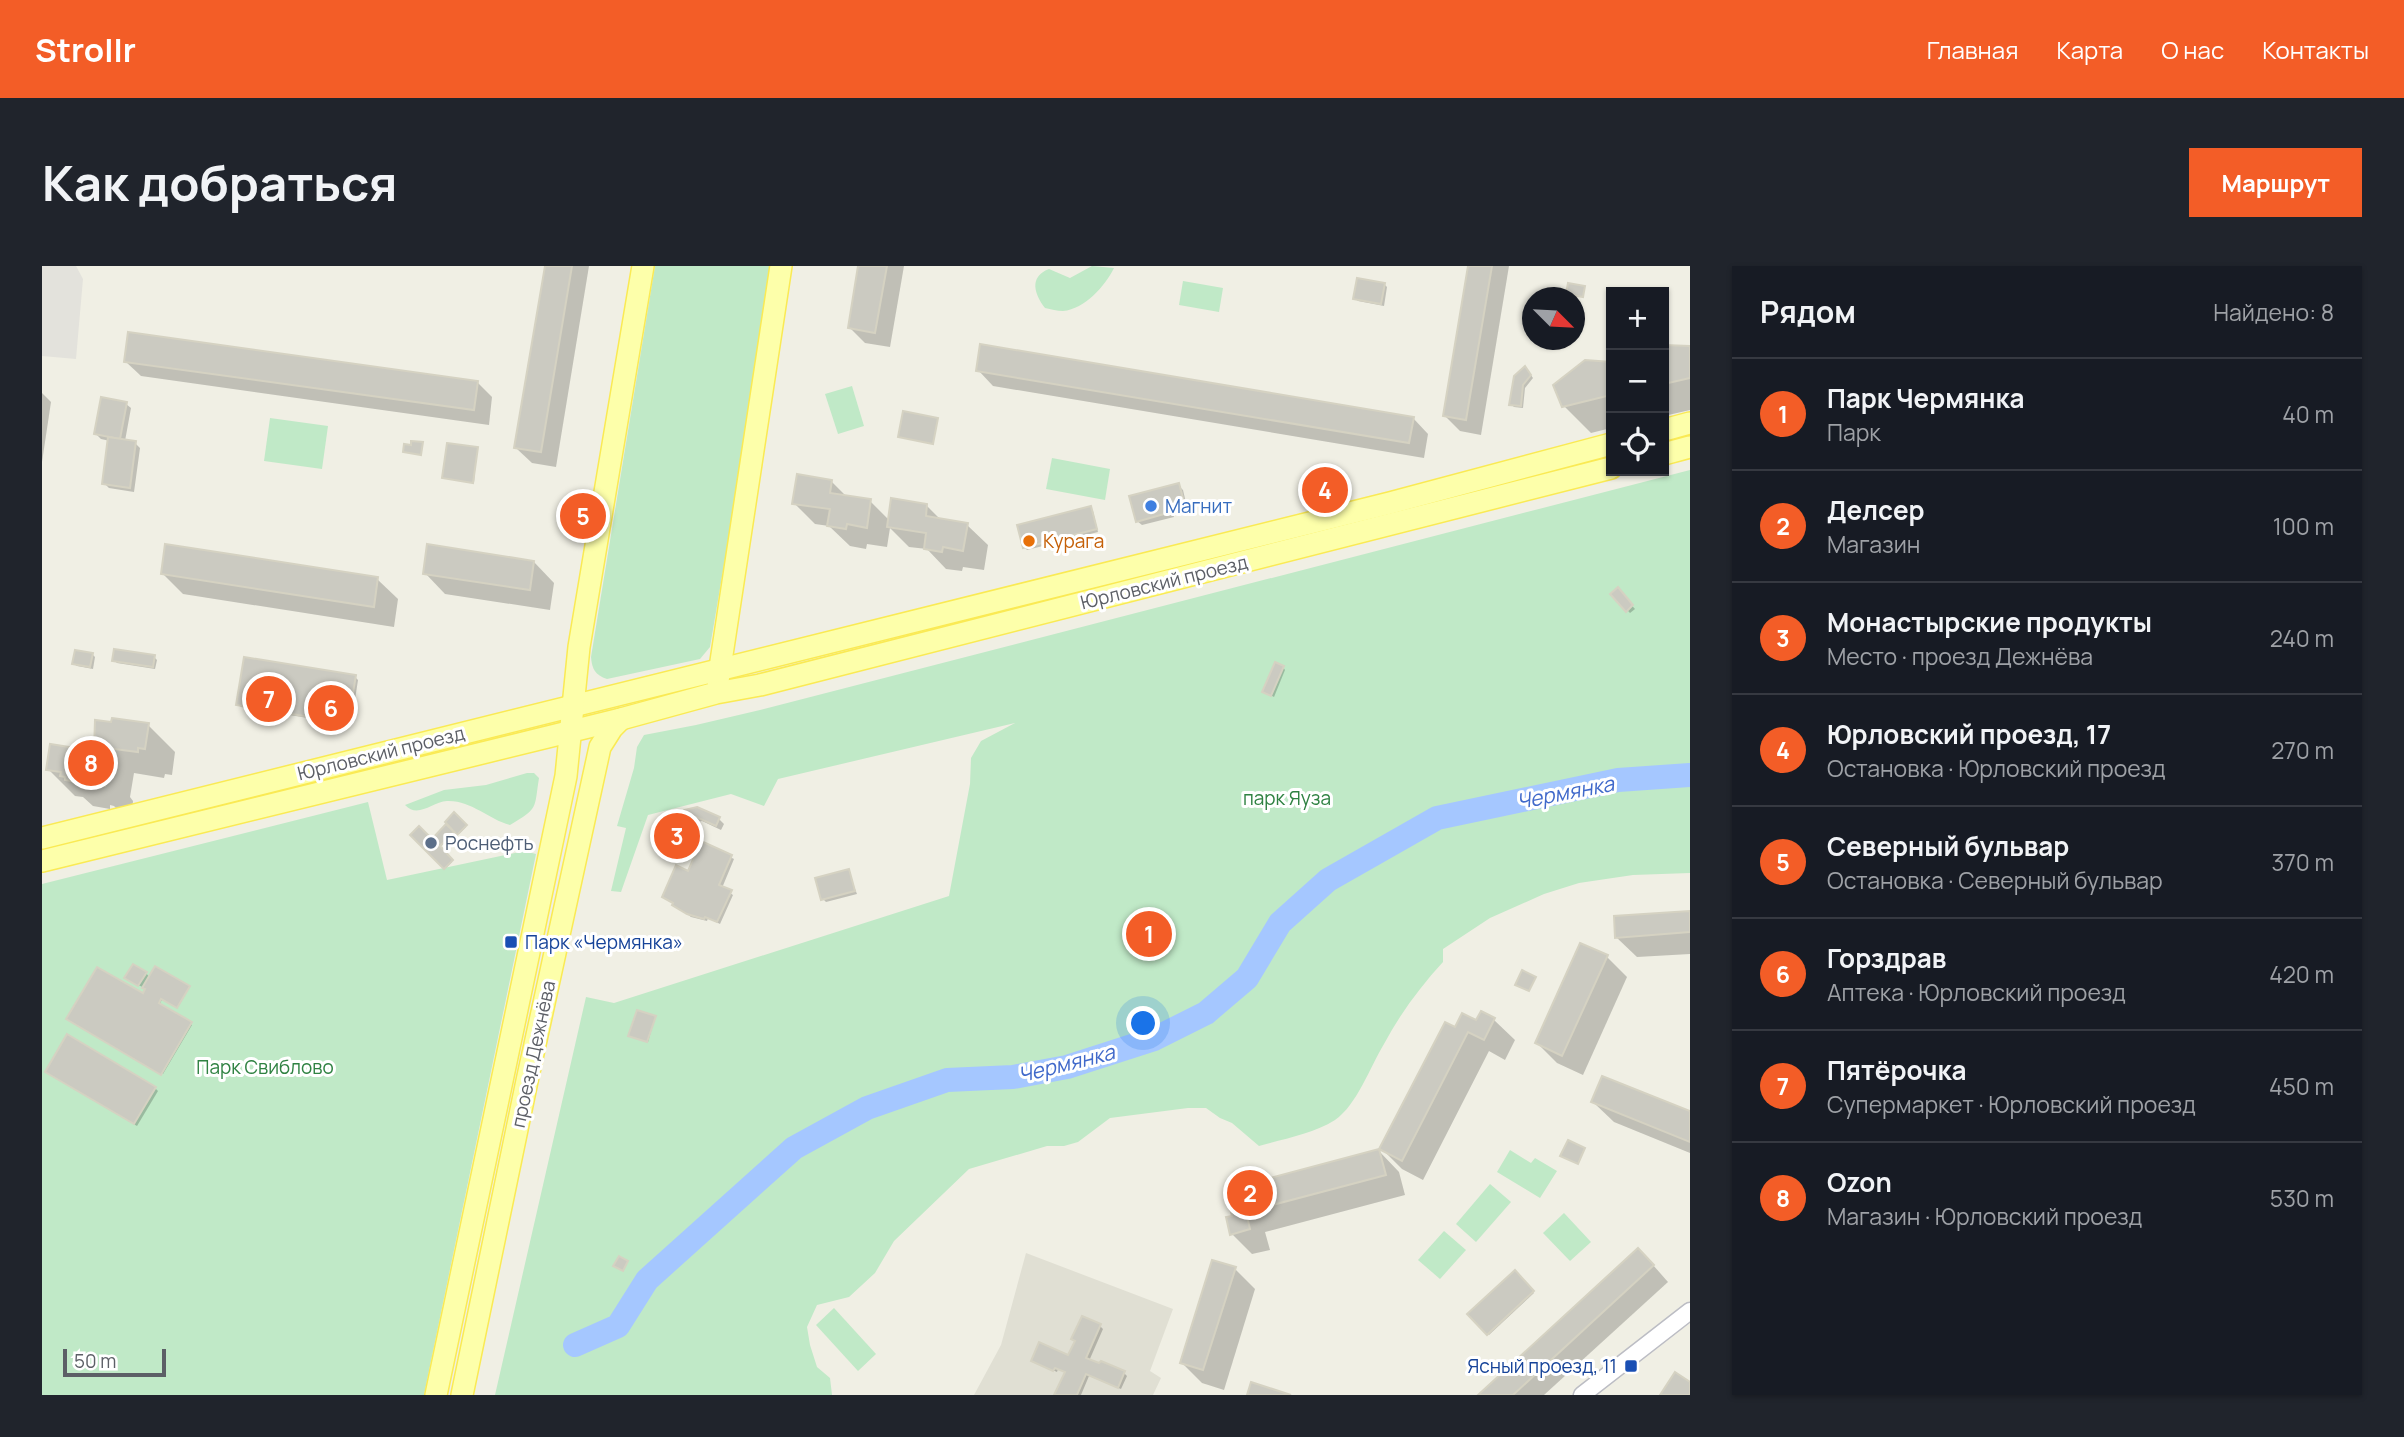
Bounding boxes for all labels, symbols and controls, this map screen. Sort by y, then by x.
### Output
text: Strollr [35,27,136,72]
text: Главная [1927,33,2018,66]
text: Карта [2056,33,2123,66]
text: О нас [2161,33,2224,66]
text: Контакты [2262,33,2369,66]
button: Маршрут [2189,148,2362,217]
text: Как добраться [42,149,397,216]
north arrow [1522,287,1585,350]
map controls [1606,287,1669,476]
button: + [1606,287,1669,350]
text: Рядом [1760,291,1856,332]
text: Найдено: 8 [2213,296,2334,328]
button: − [1606,350,1669,413]
text: Парк Чермянка [1827,380,2024,416]
text: 1 [1778,398,1788,430]
text: 40 m [2282,398,2334,430]
button: locate [1606,413,1669,476]
text: Парк [1827,416,1881,448]
pin: 4 [1302,464,1348,516]
pin: 5 [560,490,606,542]
text: Делсер [1827,492,1925,528]
place label: Магнит [1165,493,1232,519]
marker: Магнит [1143,498,1159,514]
text: 2 [1776,510,1790,542]
text: 100 m [2273,510,2334,542]
place label: Курага [1043,528,1104,554]
text: Магазин [1827,528,1920,560]
marker: Курага [1021,533,1037,549]
street label: Юрловский проезд [1078,549,1250,615]
text: Монастырские продукты [1827,604,2152,640]
text: 3 [1776,622,1790,654]
text: 240 m [2270,622,2334,654]
text: Место · проезд Дежнёва [1827,640,2093,672]
pin: 7 [246,673,292,725]
pin: 6 [308,682,354,734]
text: Юрловский проезд, 17 [1827,716,2111,752]
street label: Юрловский проезд [295,720,467,786]
text: 4 [1776,734,1790,766]
text: 270 m [2271,734,2334,766]
pin: 8 [68,737,114,789]
text: Остановка · Юрловский проезд [1827,752,2166,784]
water label: Чермянка [1514,769,1618,815]
park label: парк Яуза [1243,785,1331,811]
pin: 3 [654,810,700,862]
text: Северный бульвар [1827,828,2069,864]
place label: Роснефть [445,830,534,856]
marker: Роснефть [423,835,439,851]
text: 5 [1776,846,1790,878]
text: 370 m [2272,846,2334,878]
text: Остановка · Северный бульвар [1827,864,2163,896]
pin: 1 [1126,908,1172,960]
place label: Парк «Чермянка» [525,929,683,955]
marker: Парк «Чермянка» [503,934,519,950]
text: Горздрав [1827,940,1946,976]
text: 6 [1776,958,1790,990]
text: 420 m [2269,958,2334,990]
text: Аптека · Юрловский проезд [1827,976,2126,1008]
street label: проезд Дежнёва [505,978,561,1130]
your location [1126,1006,1160,1040]
water label: Чермянка [1015,1037,1119,1089]
text: Пятёрочка [1827,1052,1966,1088]
park label: Парк Свиблово [196,1054,334,1080]
text: 7 [1777,1070,1789,1102]
text: 450 m [2269,1070,2334,1102]
text: Супермаркет · Юрловский проезд [1827,1088,2196,1120]
text: Ozon [1827,1164,1892,1200]
pin: 2 [1227,1167,1273,1219]
text: 8 [1776,1182,1790,1214]
text: 530 m [2270,1182,2334,1214]
text: Магазин · Юрловский проезд [1827,1200,2142,1232]
scale bar [63,1346,166,1378]
text: 50 m [74,1348,116,1374]
place label: Ясный проезд, 11 [1467,1353,1617,1379]
marker: Ясный проезд, 11 [1623,1358,1639,1374]

